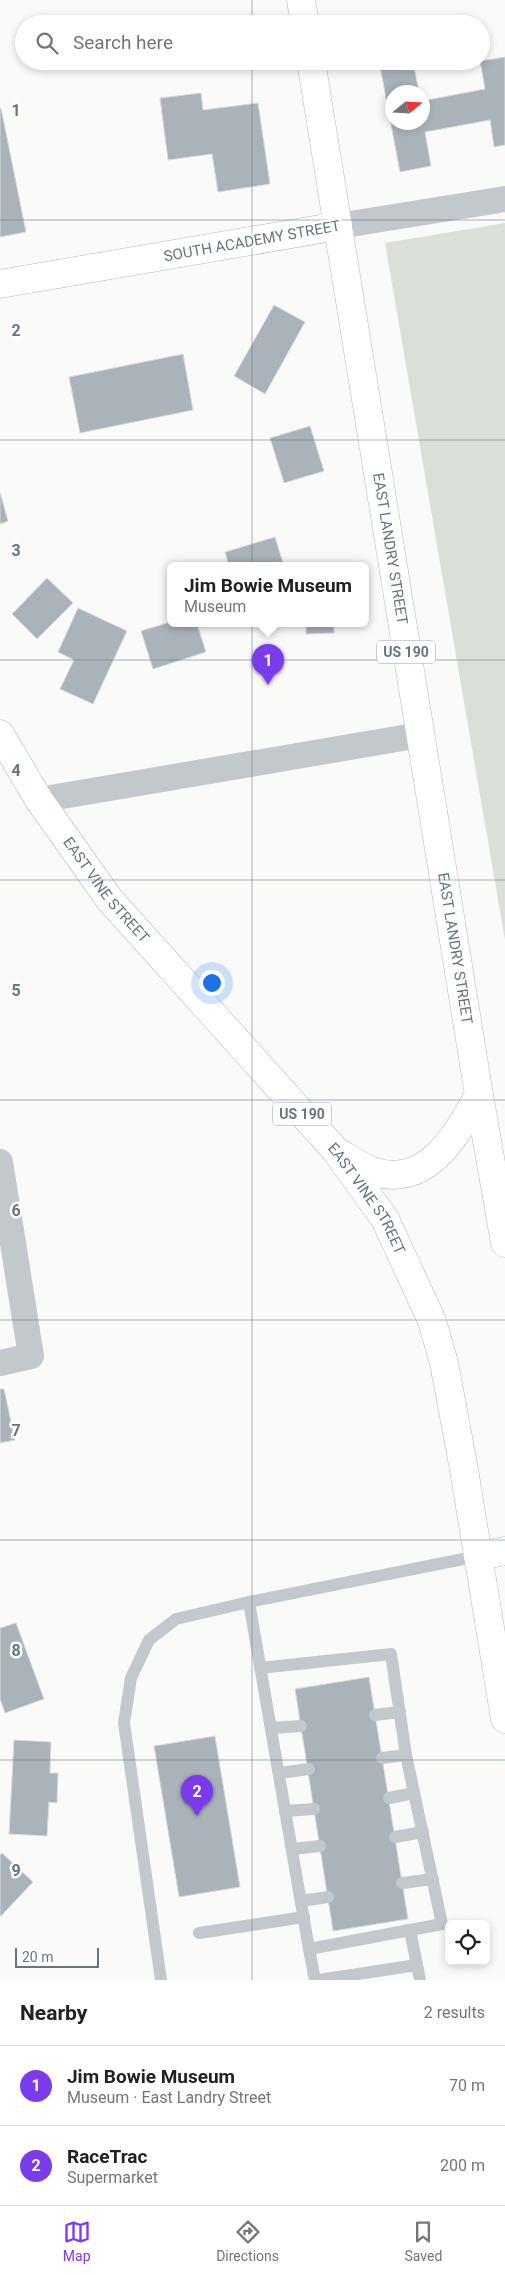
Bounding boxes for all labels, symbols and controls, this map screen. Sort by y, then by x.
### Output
search box [15,15,490,70]
icon: search [33,29,61,57]
text: Search here [73,31,173,54]
north arrow [385,85,430,130]
text: 1 [11,101,21,120]
street label: SOUTH ACADEMY STREET [162,217,342,265]
text: 2 [11,321,21,340]
street label: EAST LANDRY STREET [369,472,411,626]
text: 3 [11,541,21,560]
popup [167,562,369,627]
text: Jim Bowie Museum [184,574,352,597]
text: Museum [184,597,246,616]
road number: US 190 [377,640,435,664]
pin: 1 [252,644,284,685]
text: 4 [11,761,21,780]
street label: EAST VINE STREET [59,834,153,947]
street label: EAST LANDRY STREET [434,871,476,1025]
your location [199,970,225,996]
text: 5 [11,981,21,1000]
road number: US 190 [273,1102,331,1126]
street label: EAST VINE STREET [324,1139,409,1257]
text: 6 [11,1201,21,1220]
text: 7 [11,1421,21,1440]
text: 8 [11,1641,21,1660]
pin: 2 [181,1775,213,1816]
text: 9 [11,1861,21,1880]
map controls [445,1920,490,1965]
button: locate [445,1920,490,1965]
scale bar [15,1945,99,1968]
text: 20 m [22,1949,54,1965]
text: Nearby [20,2001,87,2025]
text: 2 results [424,2003,485,2022]
text: Jim Bowie Museum [67,2065,235,2088]
text: 1 [31,2076,41,2095]
text: 70 m [449,2076,485,2095]
text: Museum · East Landry Street [67,2088,271,2107]
text: RaceTrac [67,2145,147,2168]
text: 2 [31,2156,41,2175]
text: 200 m [440,2156,485,2175]
text: Supermarket [67,2168,158,2187]
tab: Map [63,2218,91,2264]
tab: Directions [216,2218,279,2264]
tab: Saved [404,2218,442,2264]

